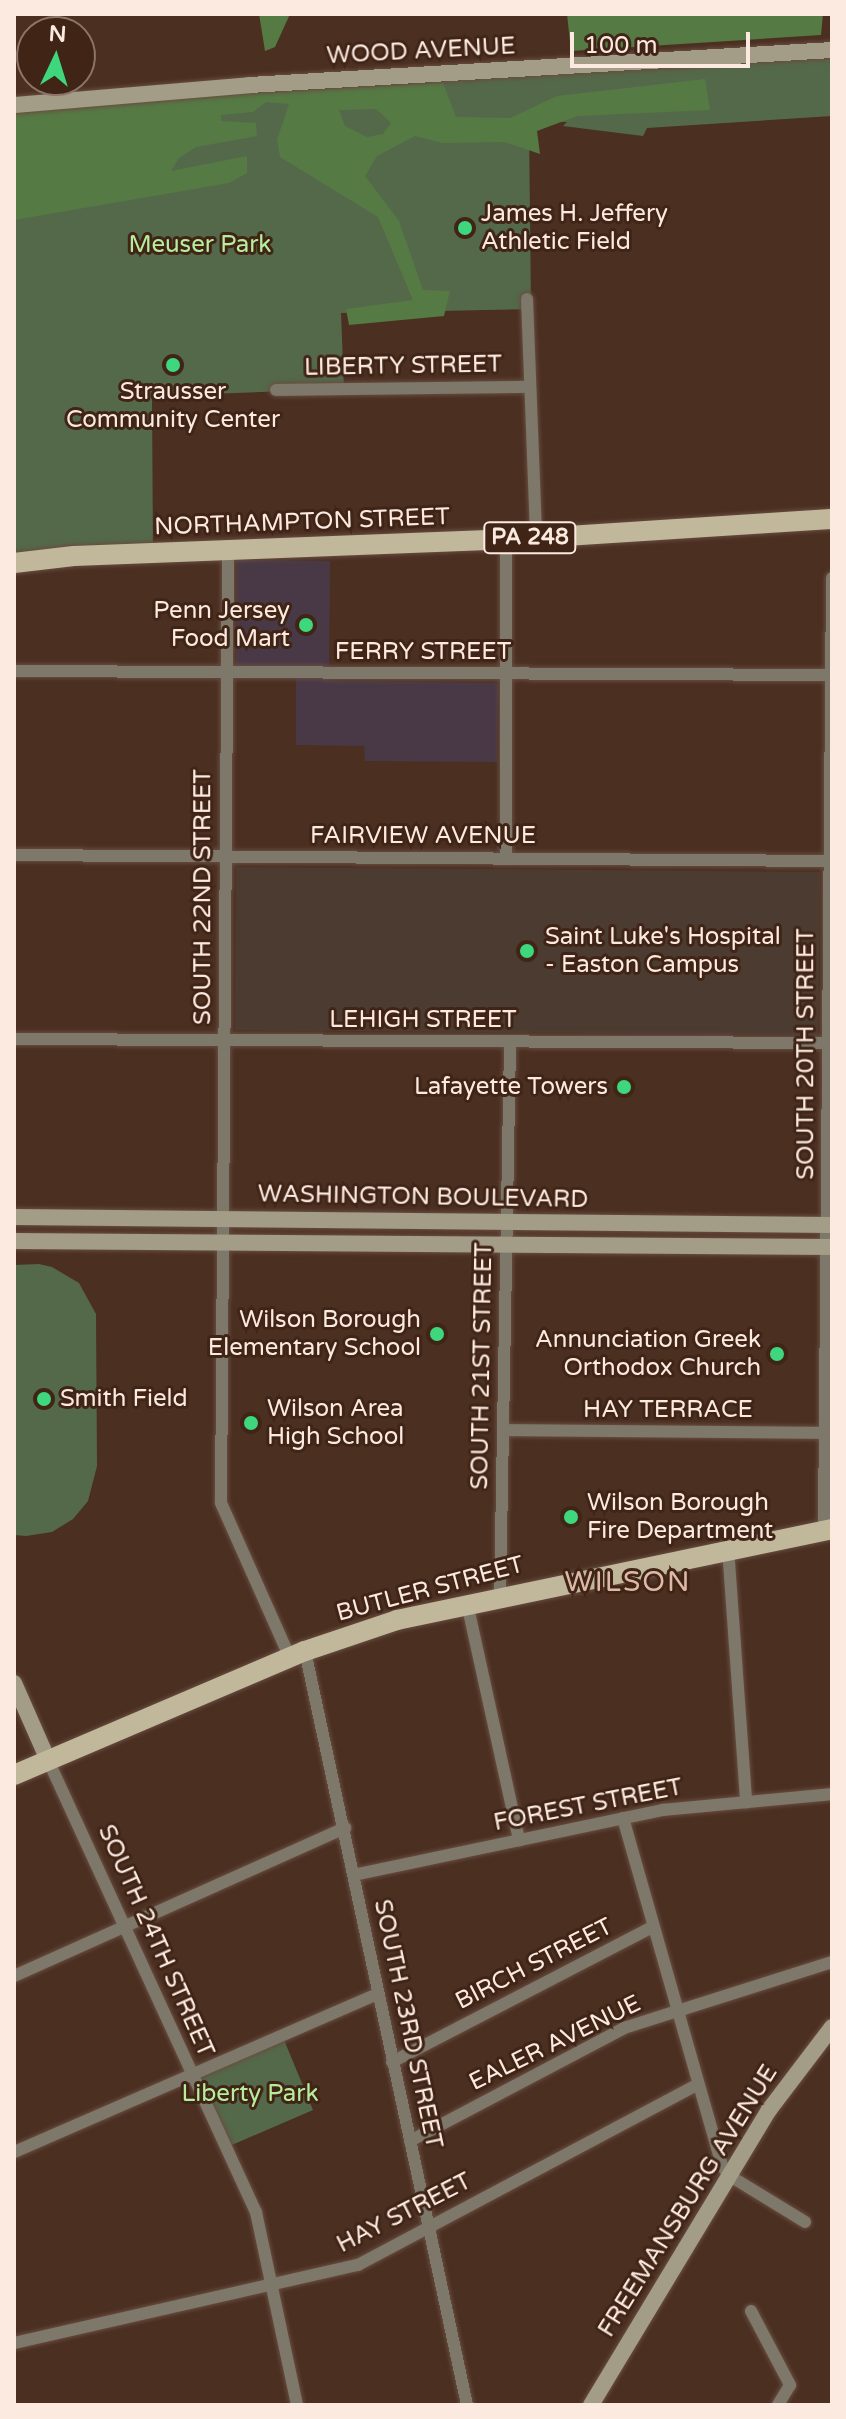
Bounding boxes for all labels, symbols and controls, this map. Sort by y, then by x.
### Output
north arrow [16,16,96,96]
scale bar [574,16,754,66]
text: N [48,20,67,48]
text: 100 m [584,31,658,60]
street label: WOOD AVENUE [326,32,516,70]
place label: James H. Jeffery Athletic Field [481,200,668,256]
marker: James H. Jeffery Athletic Field [456,219,474,237]
park label: Meuser Park [129,231,271,259]
street label: LIBERTY STREET [304,350,502,382]
marker: Strausser Community Center [164,356,182,374]
place label: Strausser Community Center [66,378,280,434]
street label: NORTHAMPTON STREET [154,502,450,542]
road number: PA 248 [482,520,578,556]
place label: Penn Jersey Food Mart [153,597,290,653]
marker: Penn Jersey Food Mart [297,616,315,634]
street label: FERRY STREET [335,638,511,666]
street label: SOUTH 22ND STREET [189,769,217,1025]
street label: FAIRVIEW AVENUE [310,822,536,850]
place label: Saint Luke's Hospital - Easton Campus [545,923,781,979]
street label: SOUTH 20TH STREET [792,928,820,1180]
marker: Saint Luke's Hospital - Easton Campus [516,940,538,962]
street label: LEHIGH STREET [329,1006,517,1034]
place label: Lafayette Towers [414,1073,608,1101]
marker: Lafayette Towers [615,1078,633,1096]
street label: WASHINGTON BOULEVARD [258,1180,588,1214]
street label: SOUTH 21ST STREET [465,1242,499,1490]
place label: Wilson Borough Elementary School [208,1306,421,1362]
marker: Wilson Borough Elementary School [428,1325,446,1343]
place label: Annunciation Greek Orthodox Church [535,1326,761,1382]
marker: Annunciation Greek Orthodox Church [768,1345,786,1363]
place label: Smith Field [60,1385,188,1413]
marker: Smith Field [35,1390,53,1408]
place label: Wilson Area High School [267,1395,404,1451]
street label: HAY TERRACE [583,1396,753,1424]
marker: Wilson Area High School [242,1414,260,1432]
place label: Wilson Borough Fire Department [587,1489,773,1545]
marker: Wilson Borough Fire Department [562,1508,580,1526]
street label: BUTLER STREET [333,1550,527,1628]
district label: WILSON [565,1565,691,1599]
street label: FOREST STREET [491,1773,685,1837]
street label: SOUTH 24TH STREET [92,1820,220,2062]
street label: SOUTH 23RD STREET [368,1897,448,2151]
street label: BIRCH STREET [451,1912,617,2016]
street label: EALER AVENUE [465,1989,645,2097]
street label: FREEMANSBURG AVENUE [592,2060,784,2342]
park label: Liberty Park [181,2080,319,2108]
street label: HAY STREET [332,2167,476,2259]

